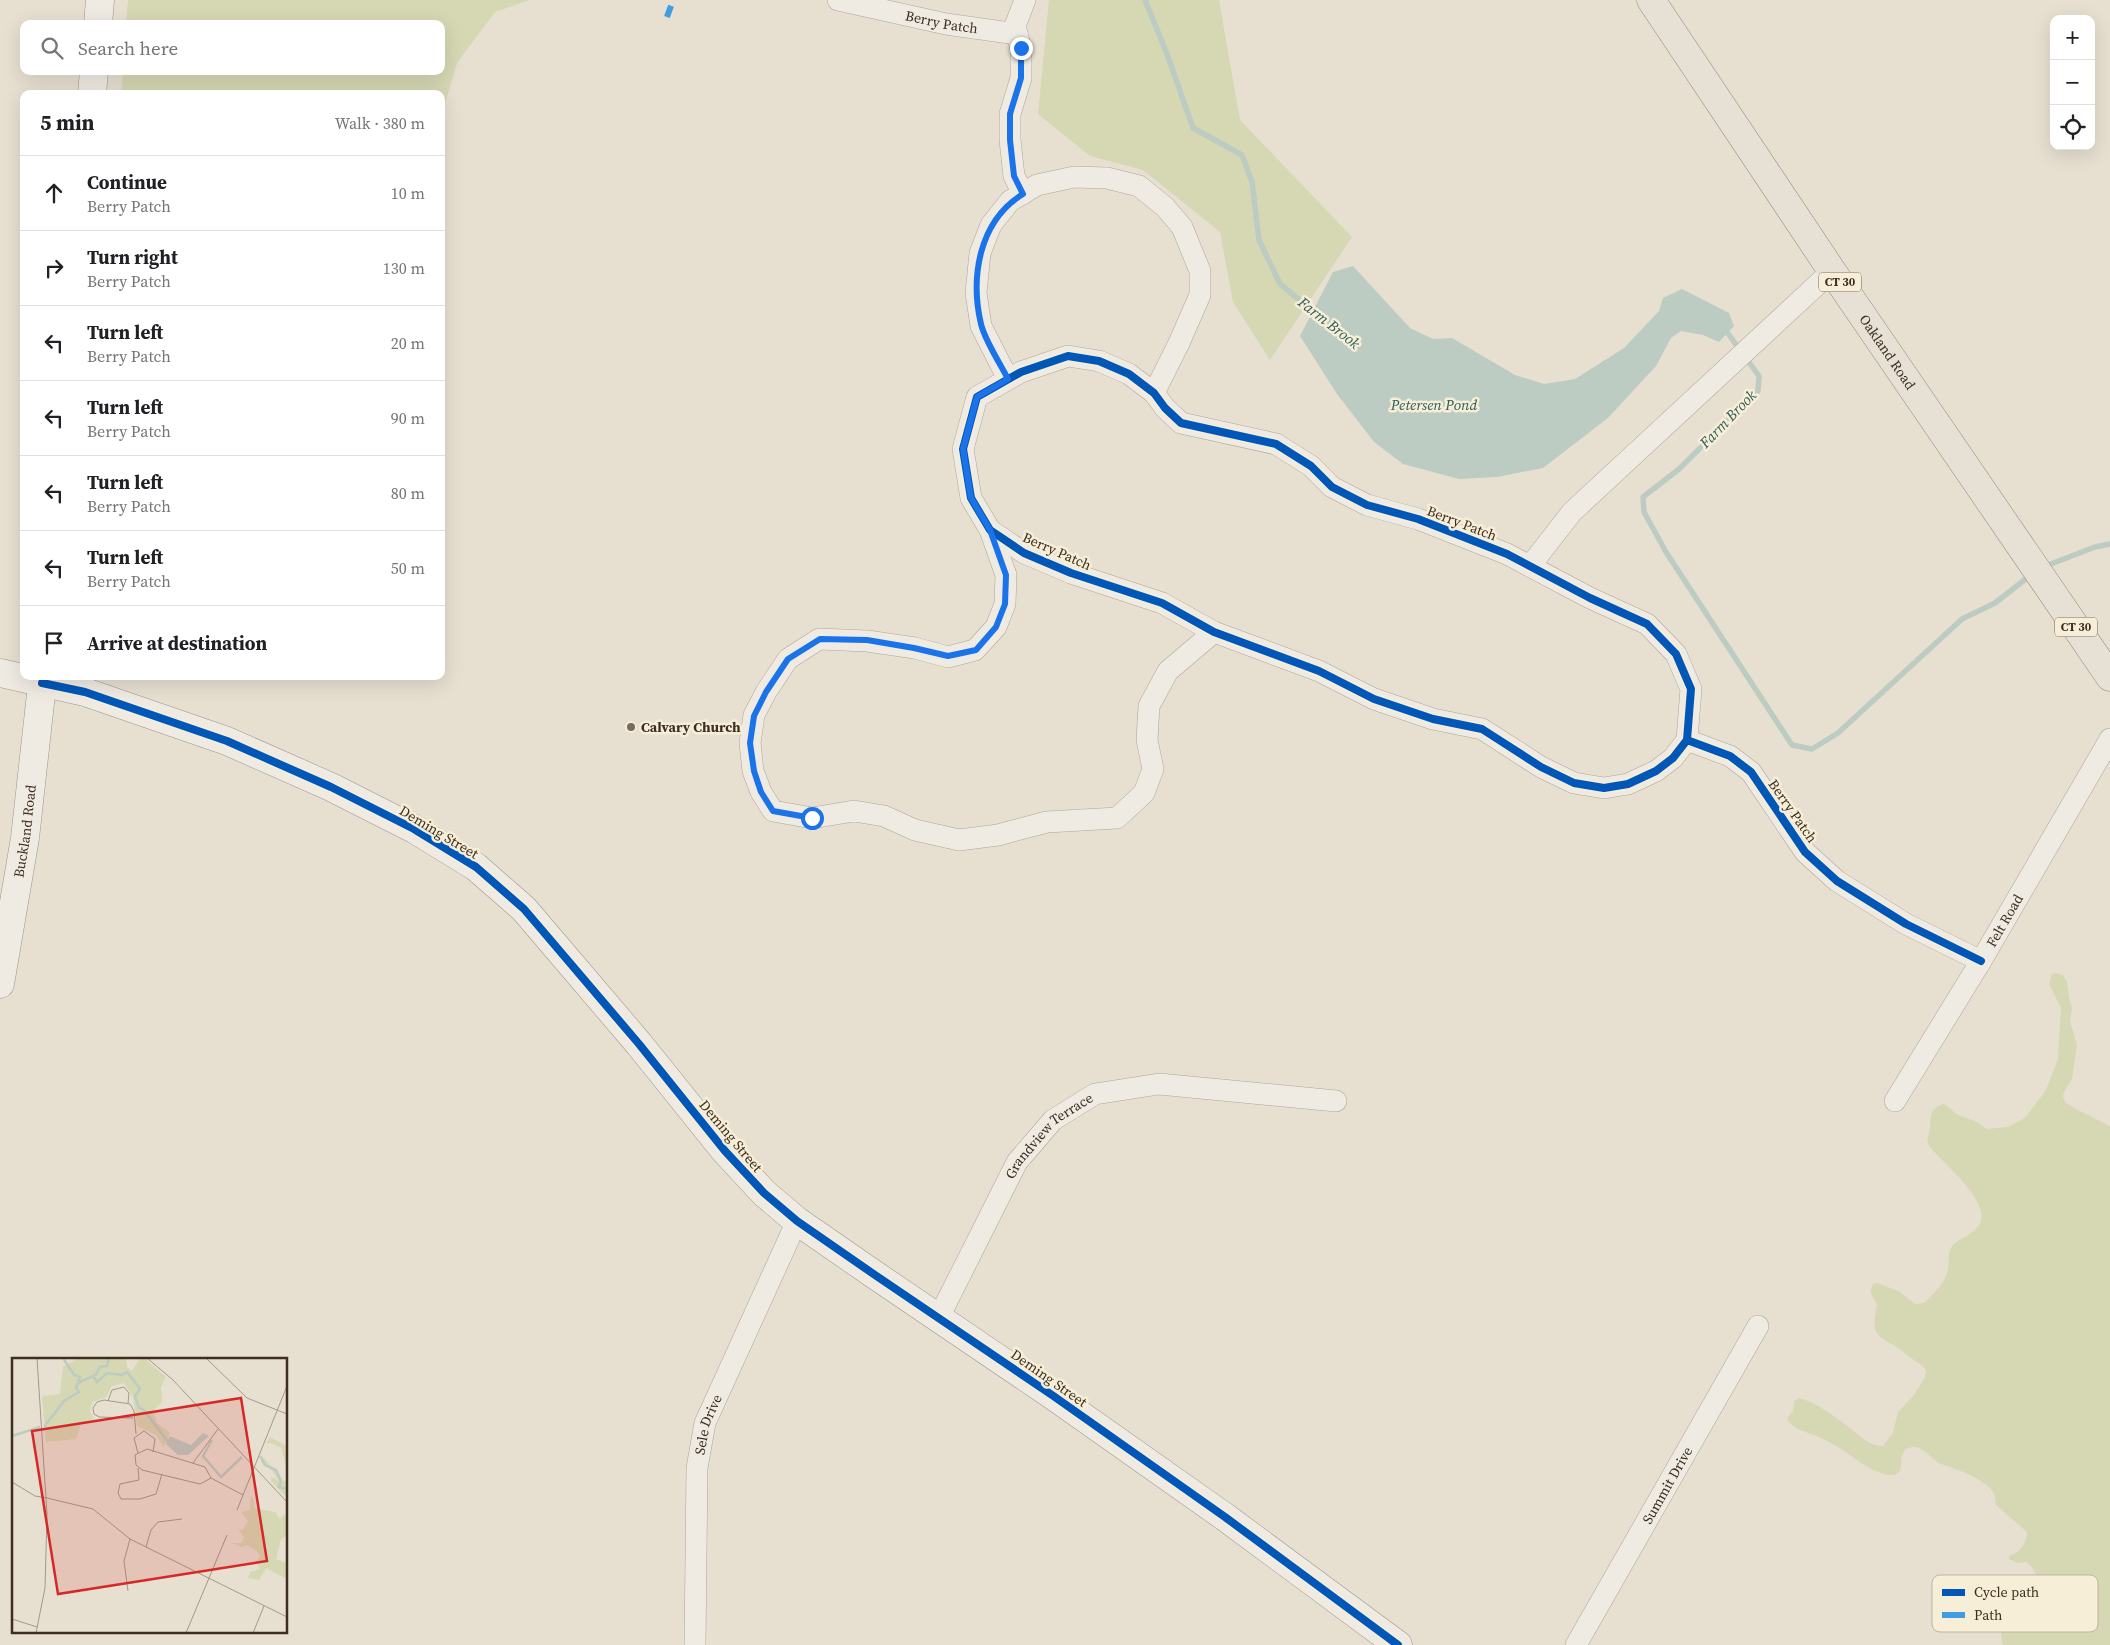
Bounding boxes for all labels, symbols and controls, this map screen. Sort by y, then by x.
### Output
street label: Berry Patch [903,5,979,38]
map controls [2050,15,2095,150]
button: + [2050,15,2095,60]
search box [20,20,445,75]
icon: search [38,34,66,62]
text: Search here [78,35,178,61]
route end [1010,37,1033,60]
button: − [2050,60,2095,105]
button: locate [2050,105,2095,150]
text: 5 min [40,108,95,137]
text: Walk · 380 m [335,112,425,134]
text: Continue [87,169,167,195]
icon: ahead [40,179,68,207]
text: 10 m [391,182,425,204]
text: Berry Patch [87,195,171,217]
text: Turn right [87,244,178,270]
icon: right [40,254,68,282]
text: 130 m [383,257,425,279]
text: Berry Patch [87,270,171,292]
road number: CT 30 [1819,272,1861,292]
water label: Farm Brook [1293,291,1365,354]
street label: Oakland Road [1855,310,1920,394]
text: Turn left [87,319,163,345]
icon: left [40,329,68,357]
text: 20 m [391,332,425,354]
text: Berry Patch [87,345,171,367]
water label: Farm Brook [1694,384,1761,453]
text: Turn left [87,394,163,420]
water label: Petersen Pond [1390,394,1478,415]
icon: left [40,404,68,432]
text: 90 m [391,407,425,429]
text: Berry Patch [87,420,171,442]
text: Turn left [87,469,163,495]
icon: left [40,479,68,507]
text: 80 m [391,482,425,504]
text: Berry Patch [87,495,171,517]
street label: Berry Patch [1424,501,1500,545]
street label: Berry Patch [1019,527,1095,575]
text: Turn left [87,544,163,570]
icon: left [40,554,68,582]
text: 50 m [391,557,425,579]
text: Berry Patch [87,570,171,592]
road number: CT 30 [2055,618,2097,636]
icon: arrive [40,629,68,657]
text: Arrive at destination [87,630,267,656]
place label: Calvary Church [641,717,741,737]
marker: Calvary Church [625,721,637,733]
street label: Berry Patch [1764,775,1822,847]
street label: Buckland Road [8,784,41,879]
street label: Deming Street [396,800,483,864]
route start [801,807,824,830]
street label: Felt Road [1981,890,2028,951]
street label: Grandview Terrace [1000,1088,1097,1182]
street label: Deming Street [695,1095,768,1177]
street label: Deming Street [1007,1344,1092,1412]
inset map [12,1358,288,1632]
street label: Sele Drive [690,1391,727,1456]
street label: Summit Drive [1637,1443,1697,1528]
legend [1932,1575,2098,1632]
text: Cycle path [1974,1582,2039,1602]
text: Path [1974,1605,2002,1625]

